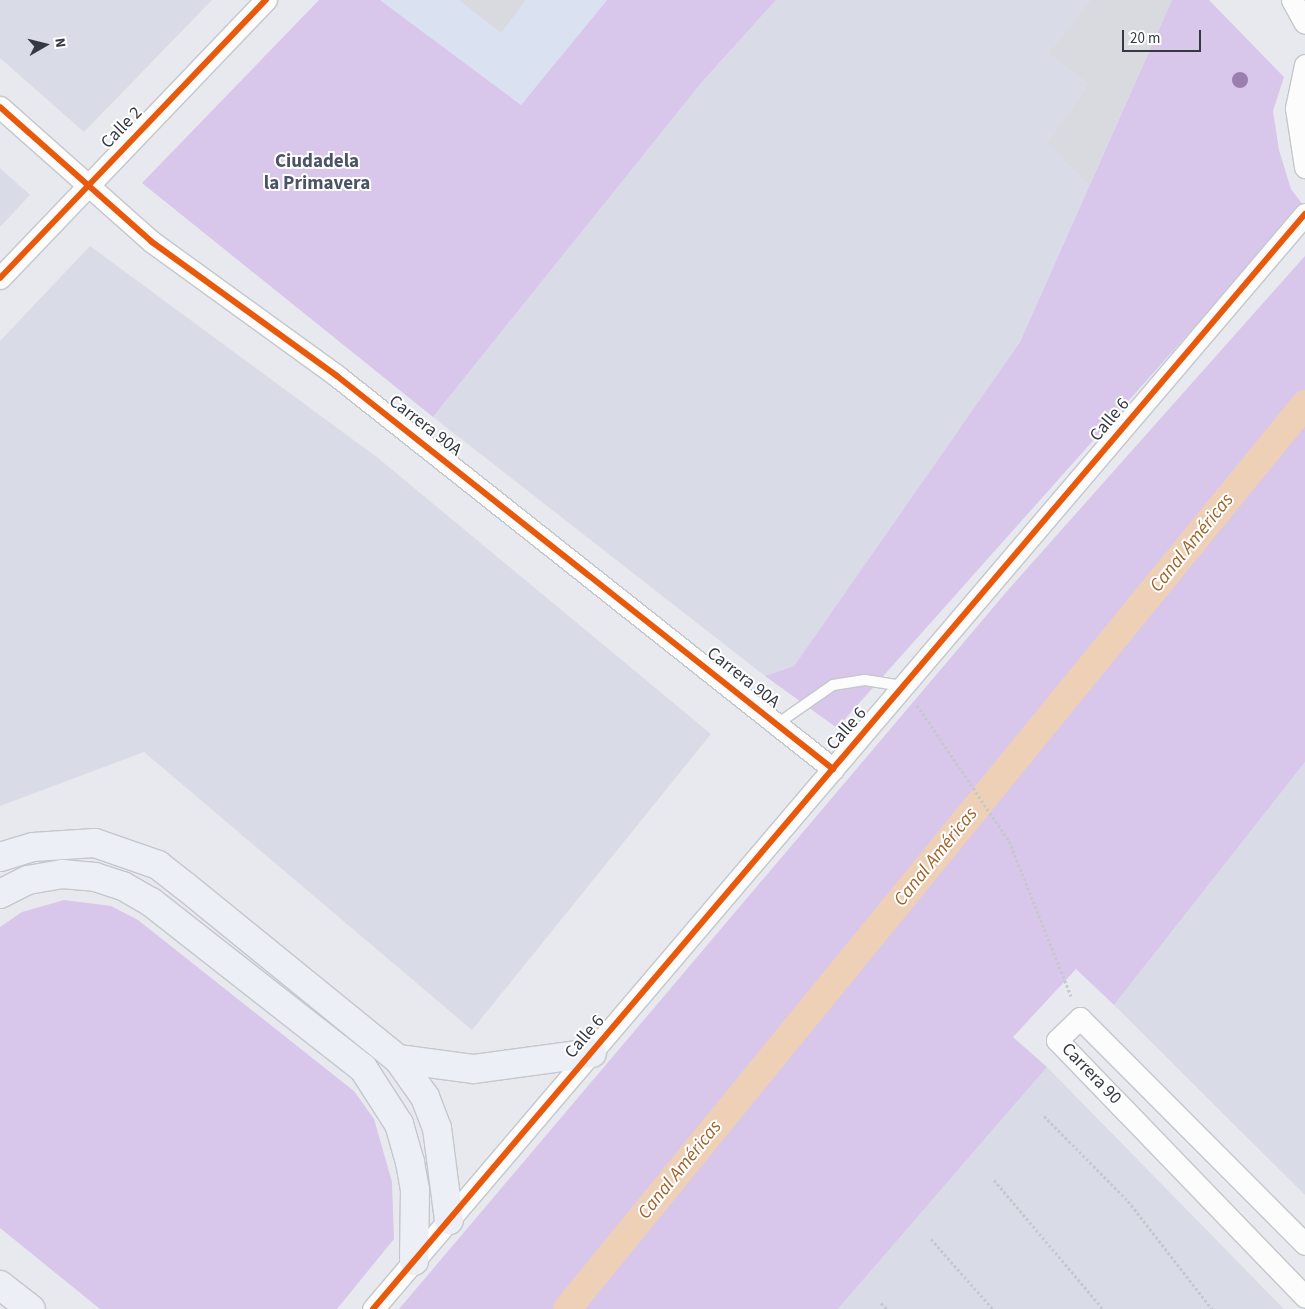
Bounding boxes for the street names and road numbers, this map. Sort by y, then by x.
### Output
street label: Calle 2 [97,103,147,153]
street label: Carrera 90A [384,391,466,461]
street label: Calle 6 [1086,394,1134,446]
street label: Carrera 90A [702,643,784,713]
street label: Calle 6 [822,703,872,755]
street label: Calle 6 [561,1011,609,1063]
street label: Carrera 90 [1056,1039,1126,1109]

